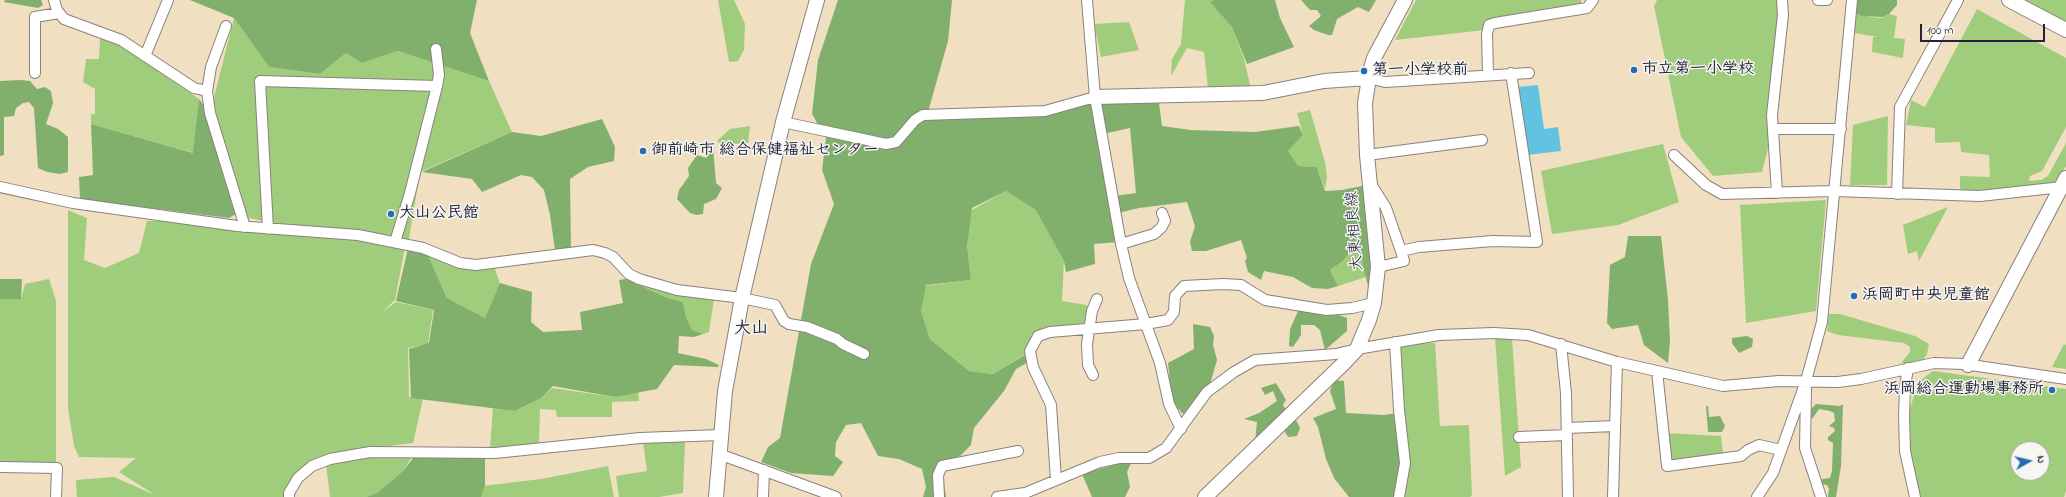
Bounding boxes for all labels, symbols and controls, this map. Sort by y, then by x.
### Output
scale bar [1922,16,2047,42]
text: 100 m [1927,22,1954,40]
place label: 市立第一小学校 [1642,60,1754,80]
place label: 第一小学校前 [1372,61,1468,81]
marker: 市立第一小学校 [1629,65,1639,75]
marker: 第一小学校前 [1359,66,1369,76]
place label: 御前崎市 総合保健福祉センター [651,141,879,161]
marker: 御前崎市 総合保健福祉センター [638,146,648,156]
street label: 大東相良線 [1344,190,1368,272]
place label: 大山公民館 [399,204,479,224]
marker: 大山公民館 [386,209,396,219]
place label: 浜岡町中央児童館 [1862,286,1990,306]
marker: 浜岡町中央児童館 [1849,291,1859,301]
district label: 大山 [734,320,768,340]
place label: 浜岡総合運動場事務所 [1884,380,2044,400]
marker: 浜岡総合運動場事務所 [2047,385,2057,395]
north arrow [2010,441,2050,481]
text: N [2032,455,2049,464]

